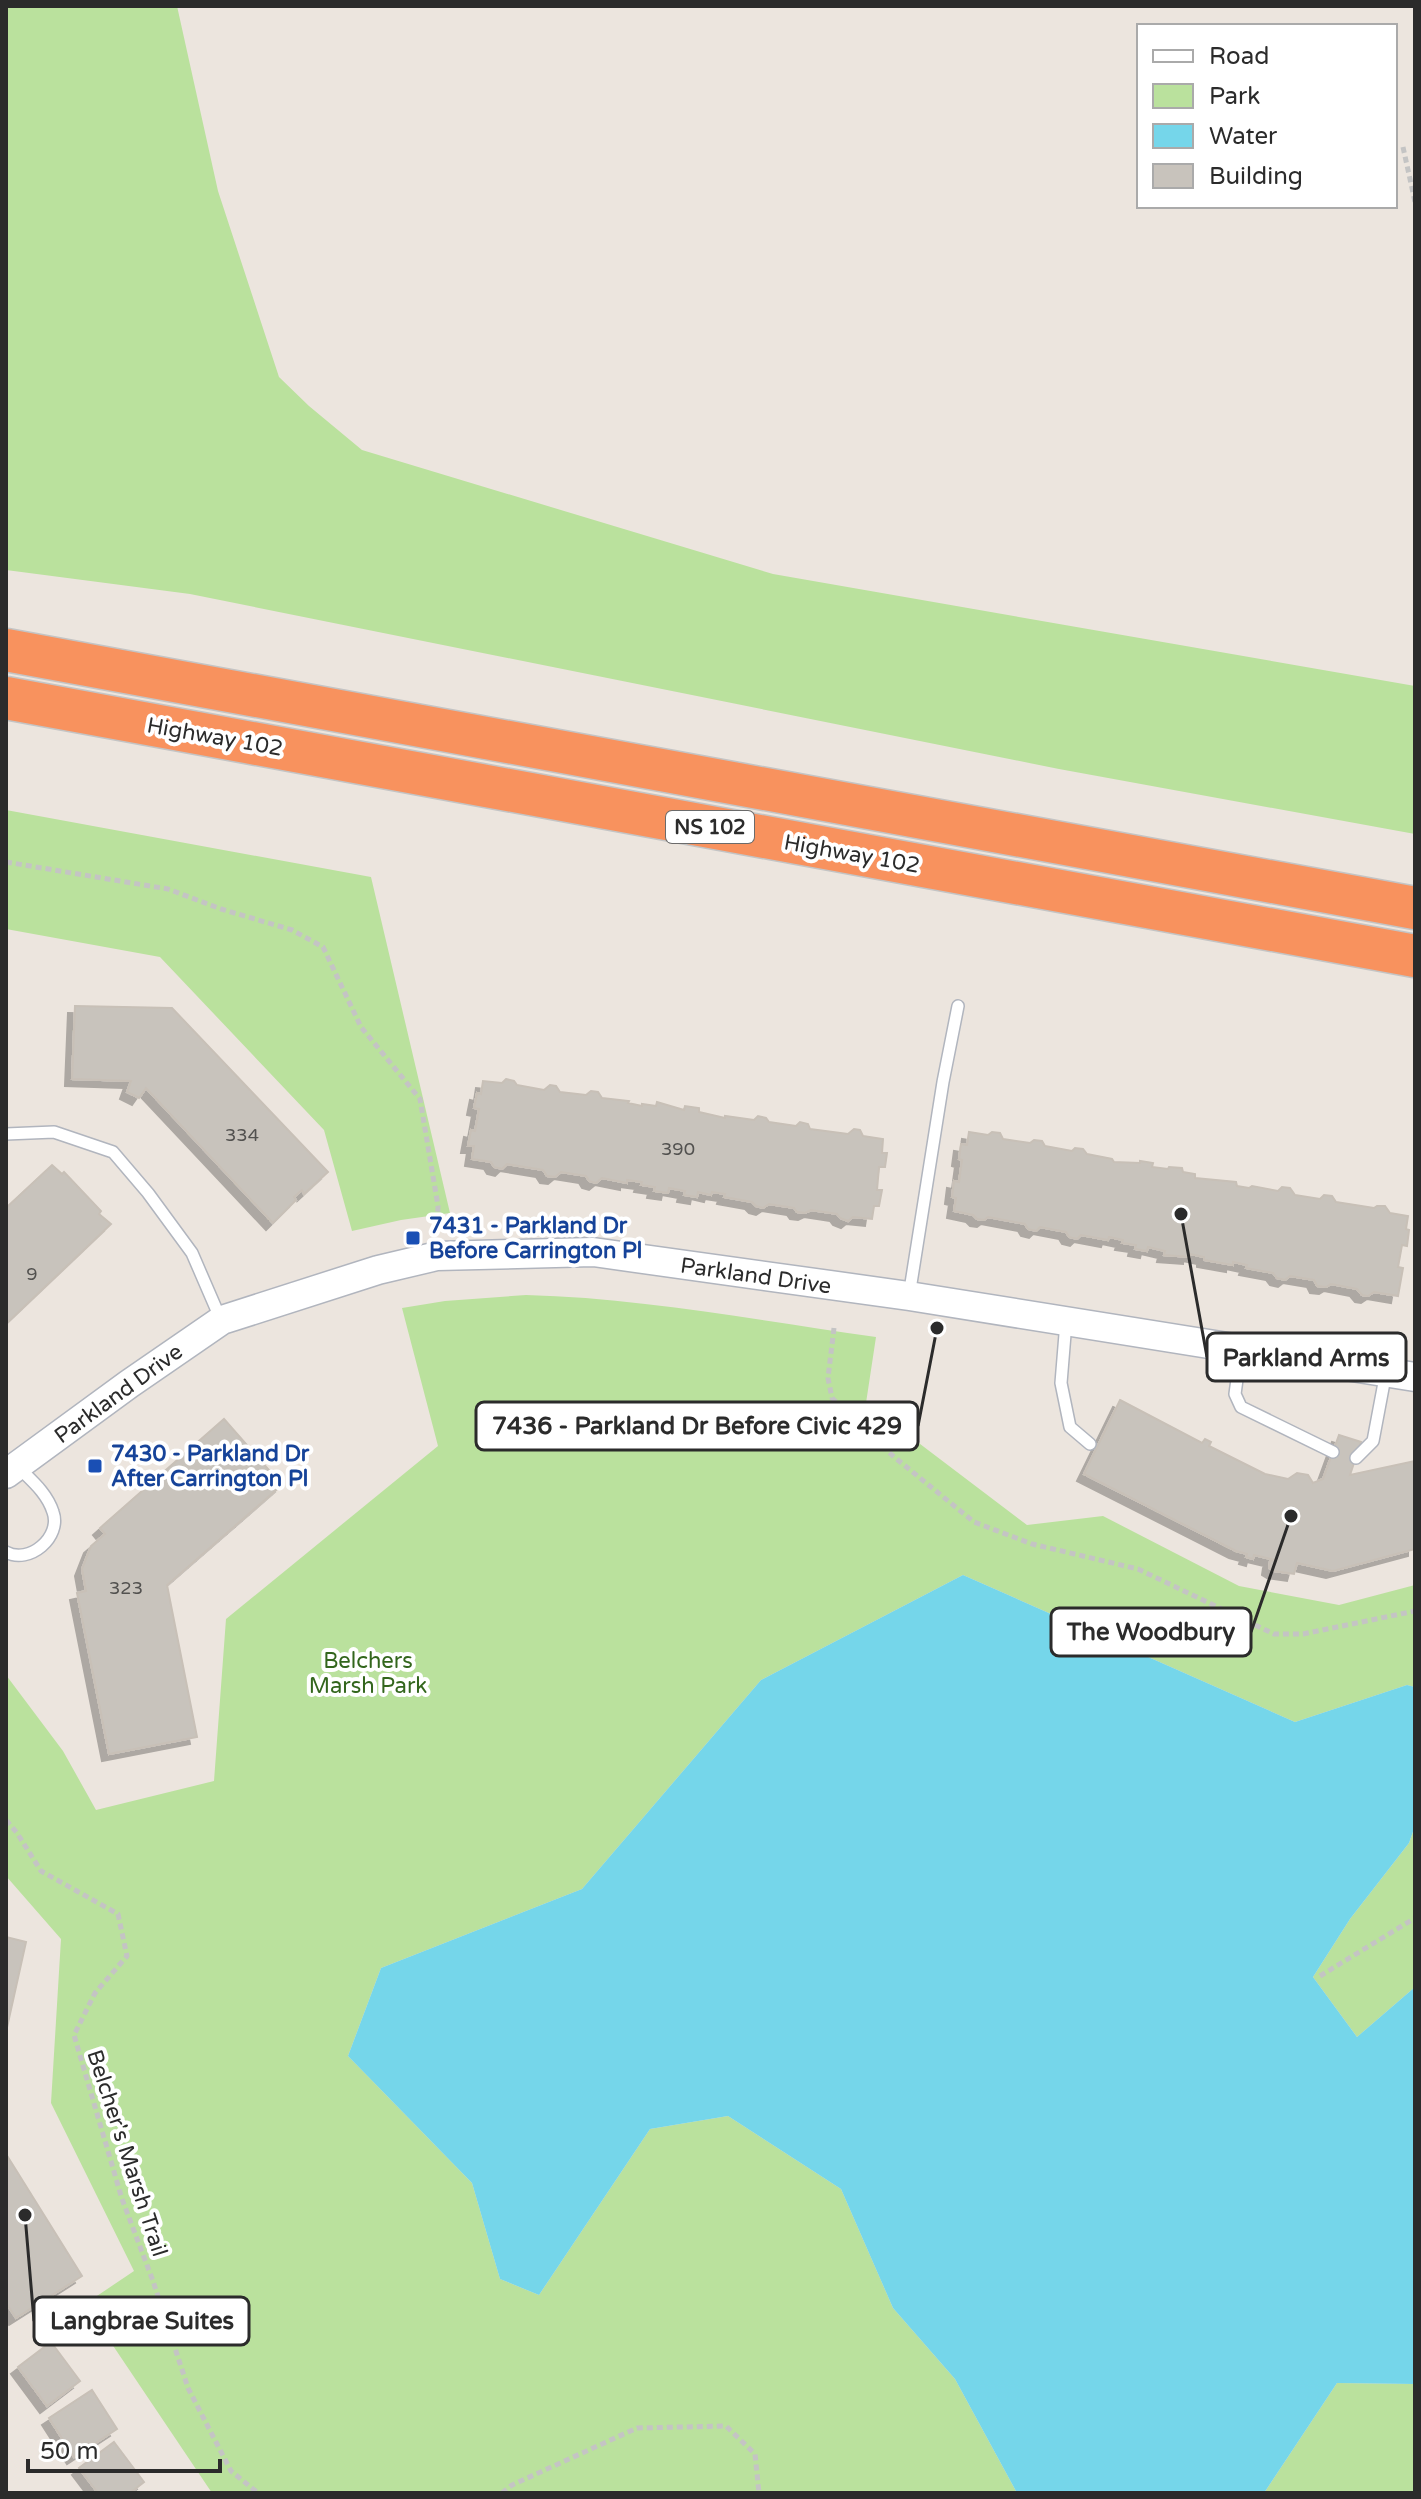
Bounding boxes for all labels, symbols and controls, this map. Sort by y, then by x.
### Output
legend [1137,24,1397,208]
text: Road [1209,42,1269,71]
text: Park [1209,82,1260,111]
text: Water [1209,122,1278,151]
text: Building [1209,162,1303,191]
street label: Highway 102 [145,712,285,762]
road number: NS 102 [666,811,754,843]
street label: Highway 102 [782,829,922,879]
house number: 334 [225,1124,259,1146]
house number: 390 [661,1138,695,1160]
place label: 7431 - Parkland Dr Before Carrington Pl [429,1213,642,1264]
marker: 7431 - Parkland Dr Before Carrington Pl [404,1229,422,1247]
street label: Parkland Drive [679,1253,833,1299]
house number: 9 [26,1263,38,1285]
callout: Parkland Arms [1207,1333,1406,1381]
street label: Parkland Drive [49,1339,188,1449]
text: Parkland Arms [1222,1344,1390,1373]
callout: 7436 - Parkland Dr Before Civic 429 [476,1402,918,1450]
text: 7436 - Parkland Dr Before Civic 429 [492,1412,902,1441]
place label: 7430 - Parkland Dr After Carrington Pl [111,1441,310,1492]
marker: 7430 - Parkland Dr After Carrington Pl [86,1457,104,1475]
house number: 323 [109,1577,143,1599]
callout: The Woodbury [1051,1608,1251,1656]
text: The Woodbury [1066,1618,1235,1647]
park label: Belchers Marsh Park [309,1648,427,1699]
street label: Belcher's Marsh Trail [81,2047,173,2260]
callout: Langbrae Suites [34,2297,249,2345]
text: Langbrae Suites [50,2307,234,2336]
scale bar [28,2423,220,2473]
text: 50 m [40,2437,98,2466]

